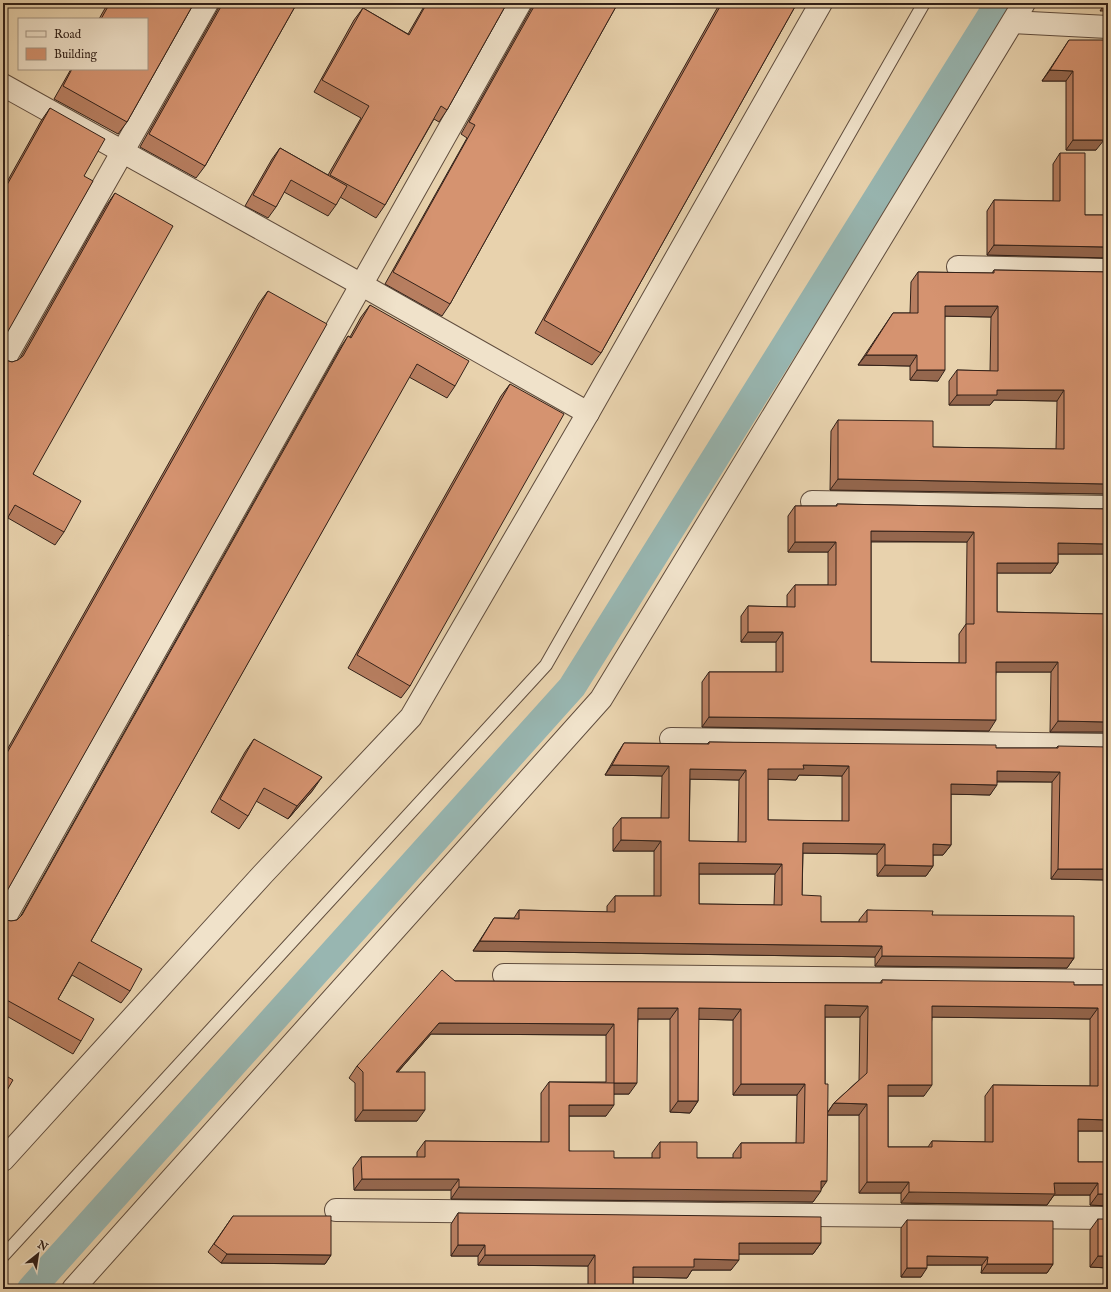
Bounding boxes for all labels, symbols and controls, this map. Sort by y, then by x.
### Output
legend [18,18,148,70]
text: Road [54,27,82,42]
text: Building [54,47,98,62]
north arrow [18,1234,58,1274]
text: N [34,1237,51,1255]

